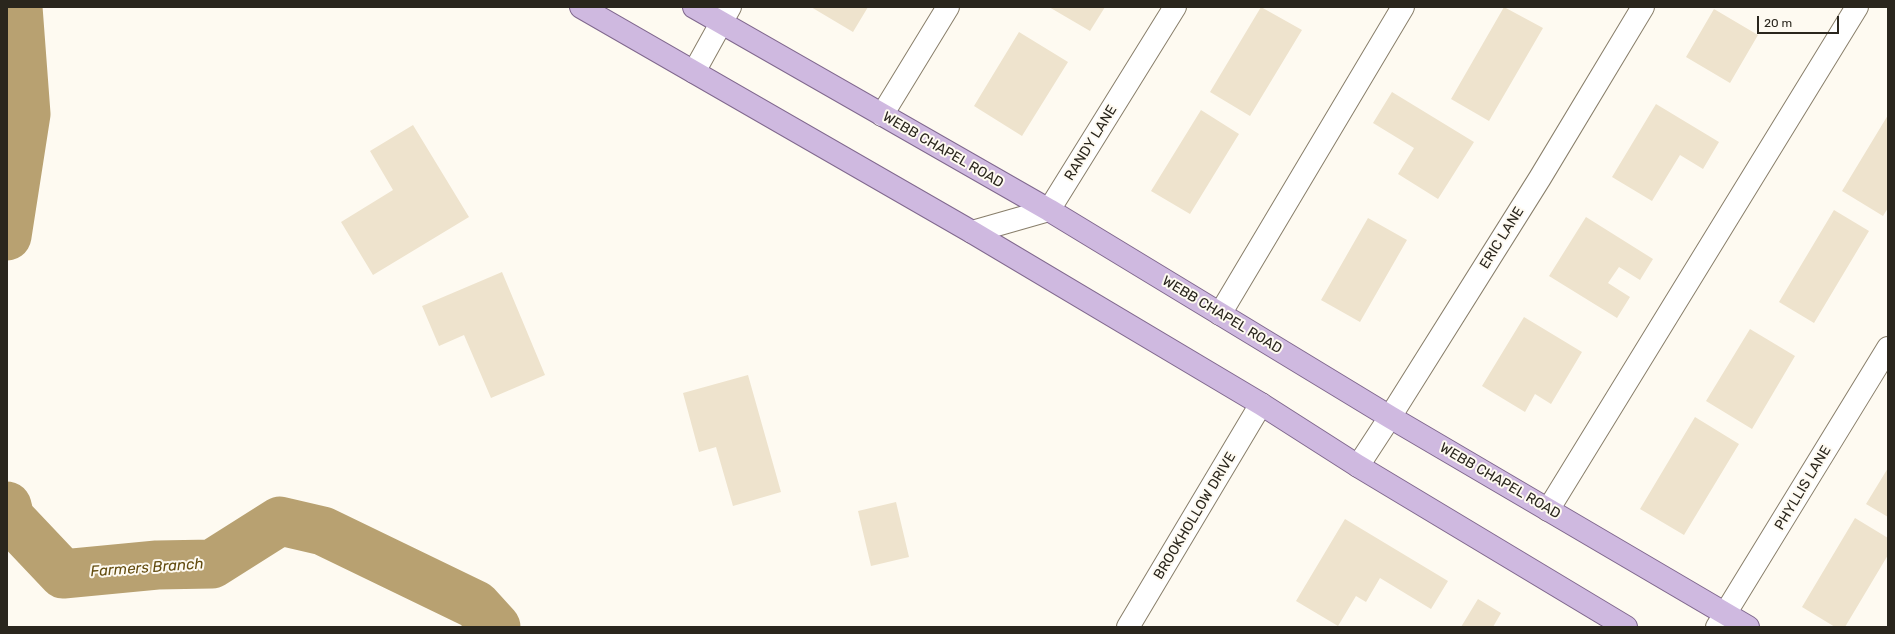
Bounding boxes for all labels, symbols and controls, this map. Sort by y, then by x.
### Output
scale bar [1759,8,1841,34]
text: 20 m [1764,16,1792,30]
street label: RANDY LANE [1061,102,1121,184]
street label: WEBB CHAPEL ROAD [880,109,1006,191]
street label: ERIC LANE [1476,204,1528,272]
street label: WEBB CHAPEL ROAD [1159,273,1285,357]
street label: WEBB CHAPEL ROAD [1437,440,1563,522]
street label: PHYLLIS LANE [1771,443,1835,533]
street label: BROOKHOLLOW DRIVE [1150,449,1240,583]
water label: Farmers Branch [90,555,204,581]

